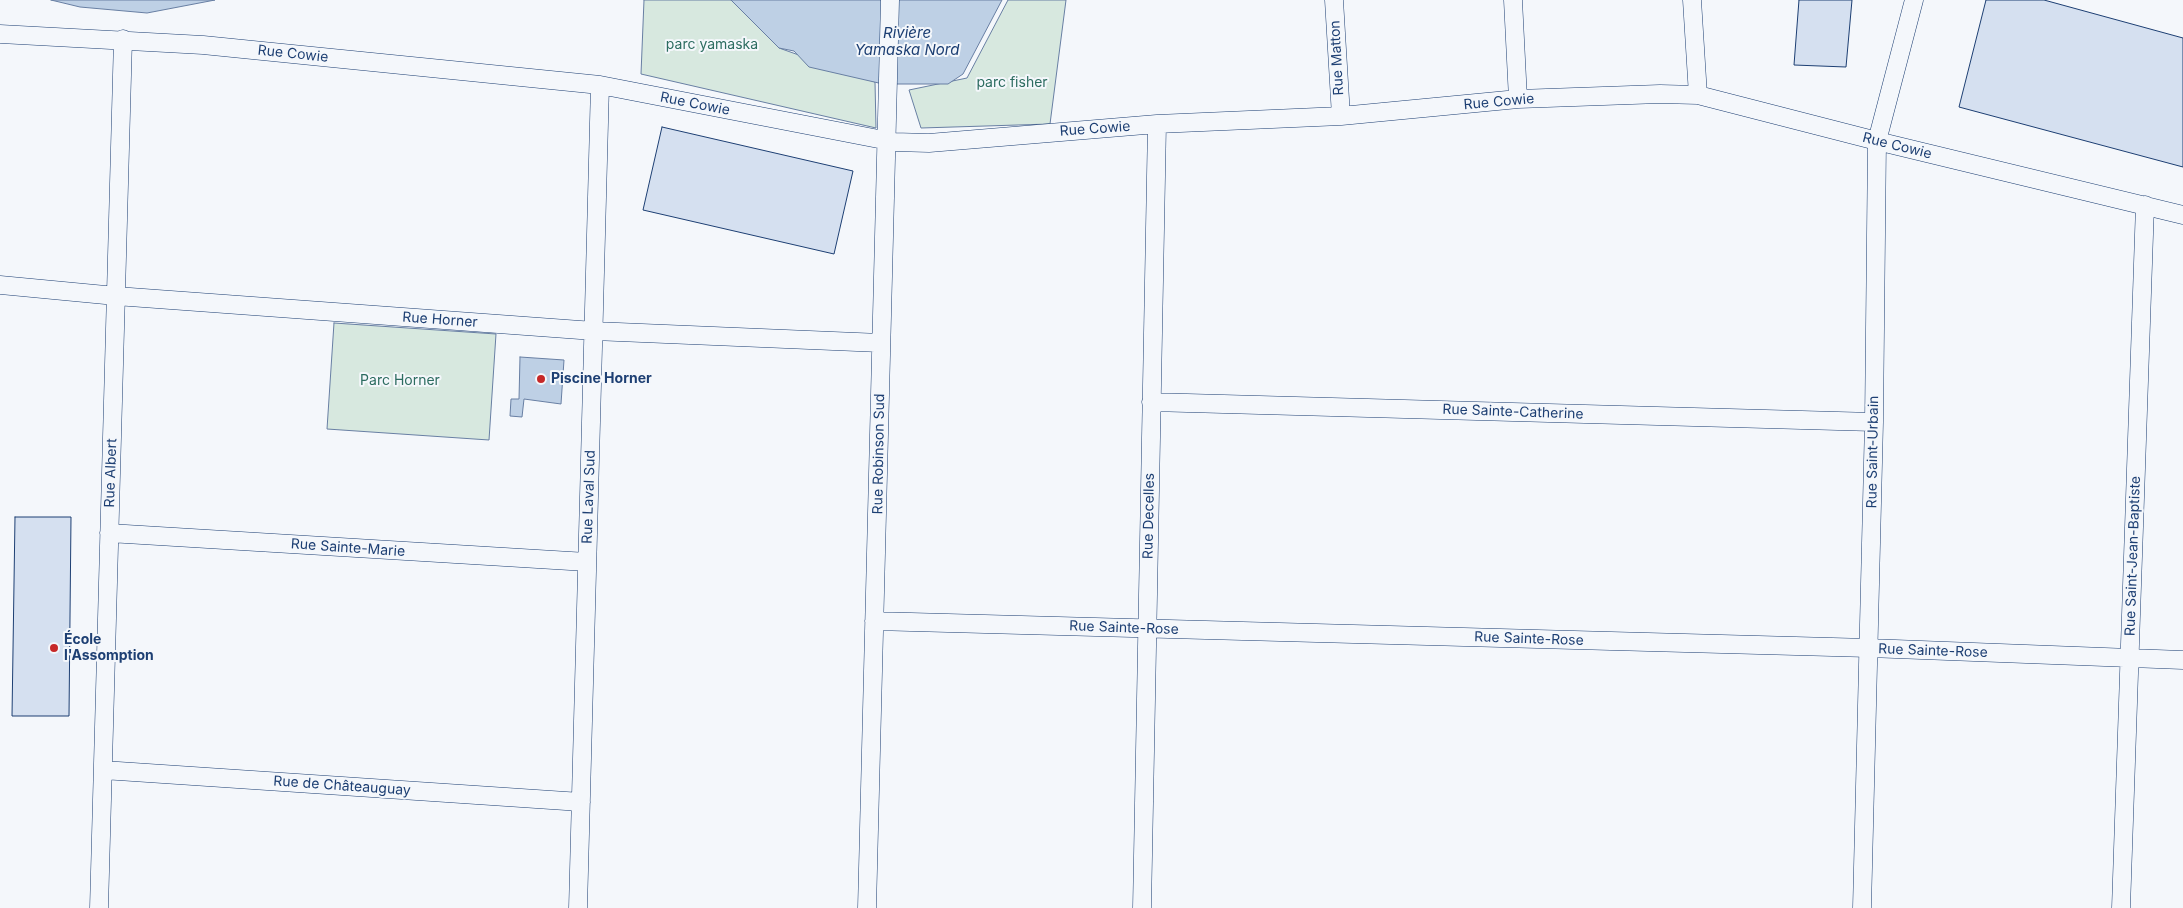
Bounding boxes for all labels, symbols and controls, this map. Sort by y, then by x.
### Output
street label: Rue Matton [1327,20,1347,96]
water label: Rivière Yamaska Nord [855,24,959,59]
park label: parc yamaska [666,37,758,53]
street label: Rue Cowie [257,42,329,66]
park label: parc fisher [976,75,1048,91]
street label: Rue Cowie [659,89,731,119]
street label: Rue Cowie [1463,91,1535,113]
street label: Rue Cowie [1059,118,1131,140]
street label: Rue Cowie [1861,129,1933,163]
street label: Rue Horner [402,309,478,331]
place label: Piscine Horner [551,371,652,387]
park label: Parc Horner [360,373,440,389]
marker: Piscine Horner [535,373,547,385]
street label: Rue Robinson Sud [870,394,888,514]
street label: Rue Saint-Urbain [1864,395,1882,509]
street label: Rue Sainte-Catherine [1442,401,1584,423]
street label: Rue Albert [101,438,121,508]
street label: Rue Laval Sud [579,450,599,544]
street label: Rue Decelles [1140,473,1158,559]
street label: Rue Saint-Jean-Baptiste [2122,476,2144,636]
street label: Rue Sainte-Marie [290,536,406,560]
street label: Rue Sainte-Rose [1069,618,1179,638]
street label: Rue Sainte-Rose [1474,629,1584,649]
place label: École l'Assomption [64,632,154,664]
street label: Rue Sainte-Rose [1878,641,1988,661]
marker: École l'Assomption [48,642,60,654]
street label: Rue de Châteauguay [273,773,411,799]

